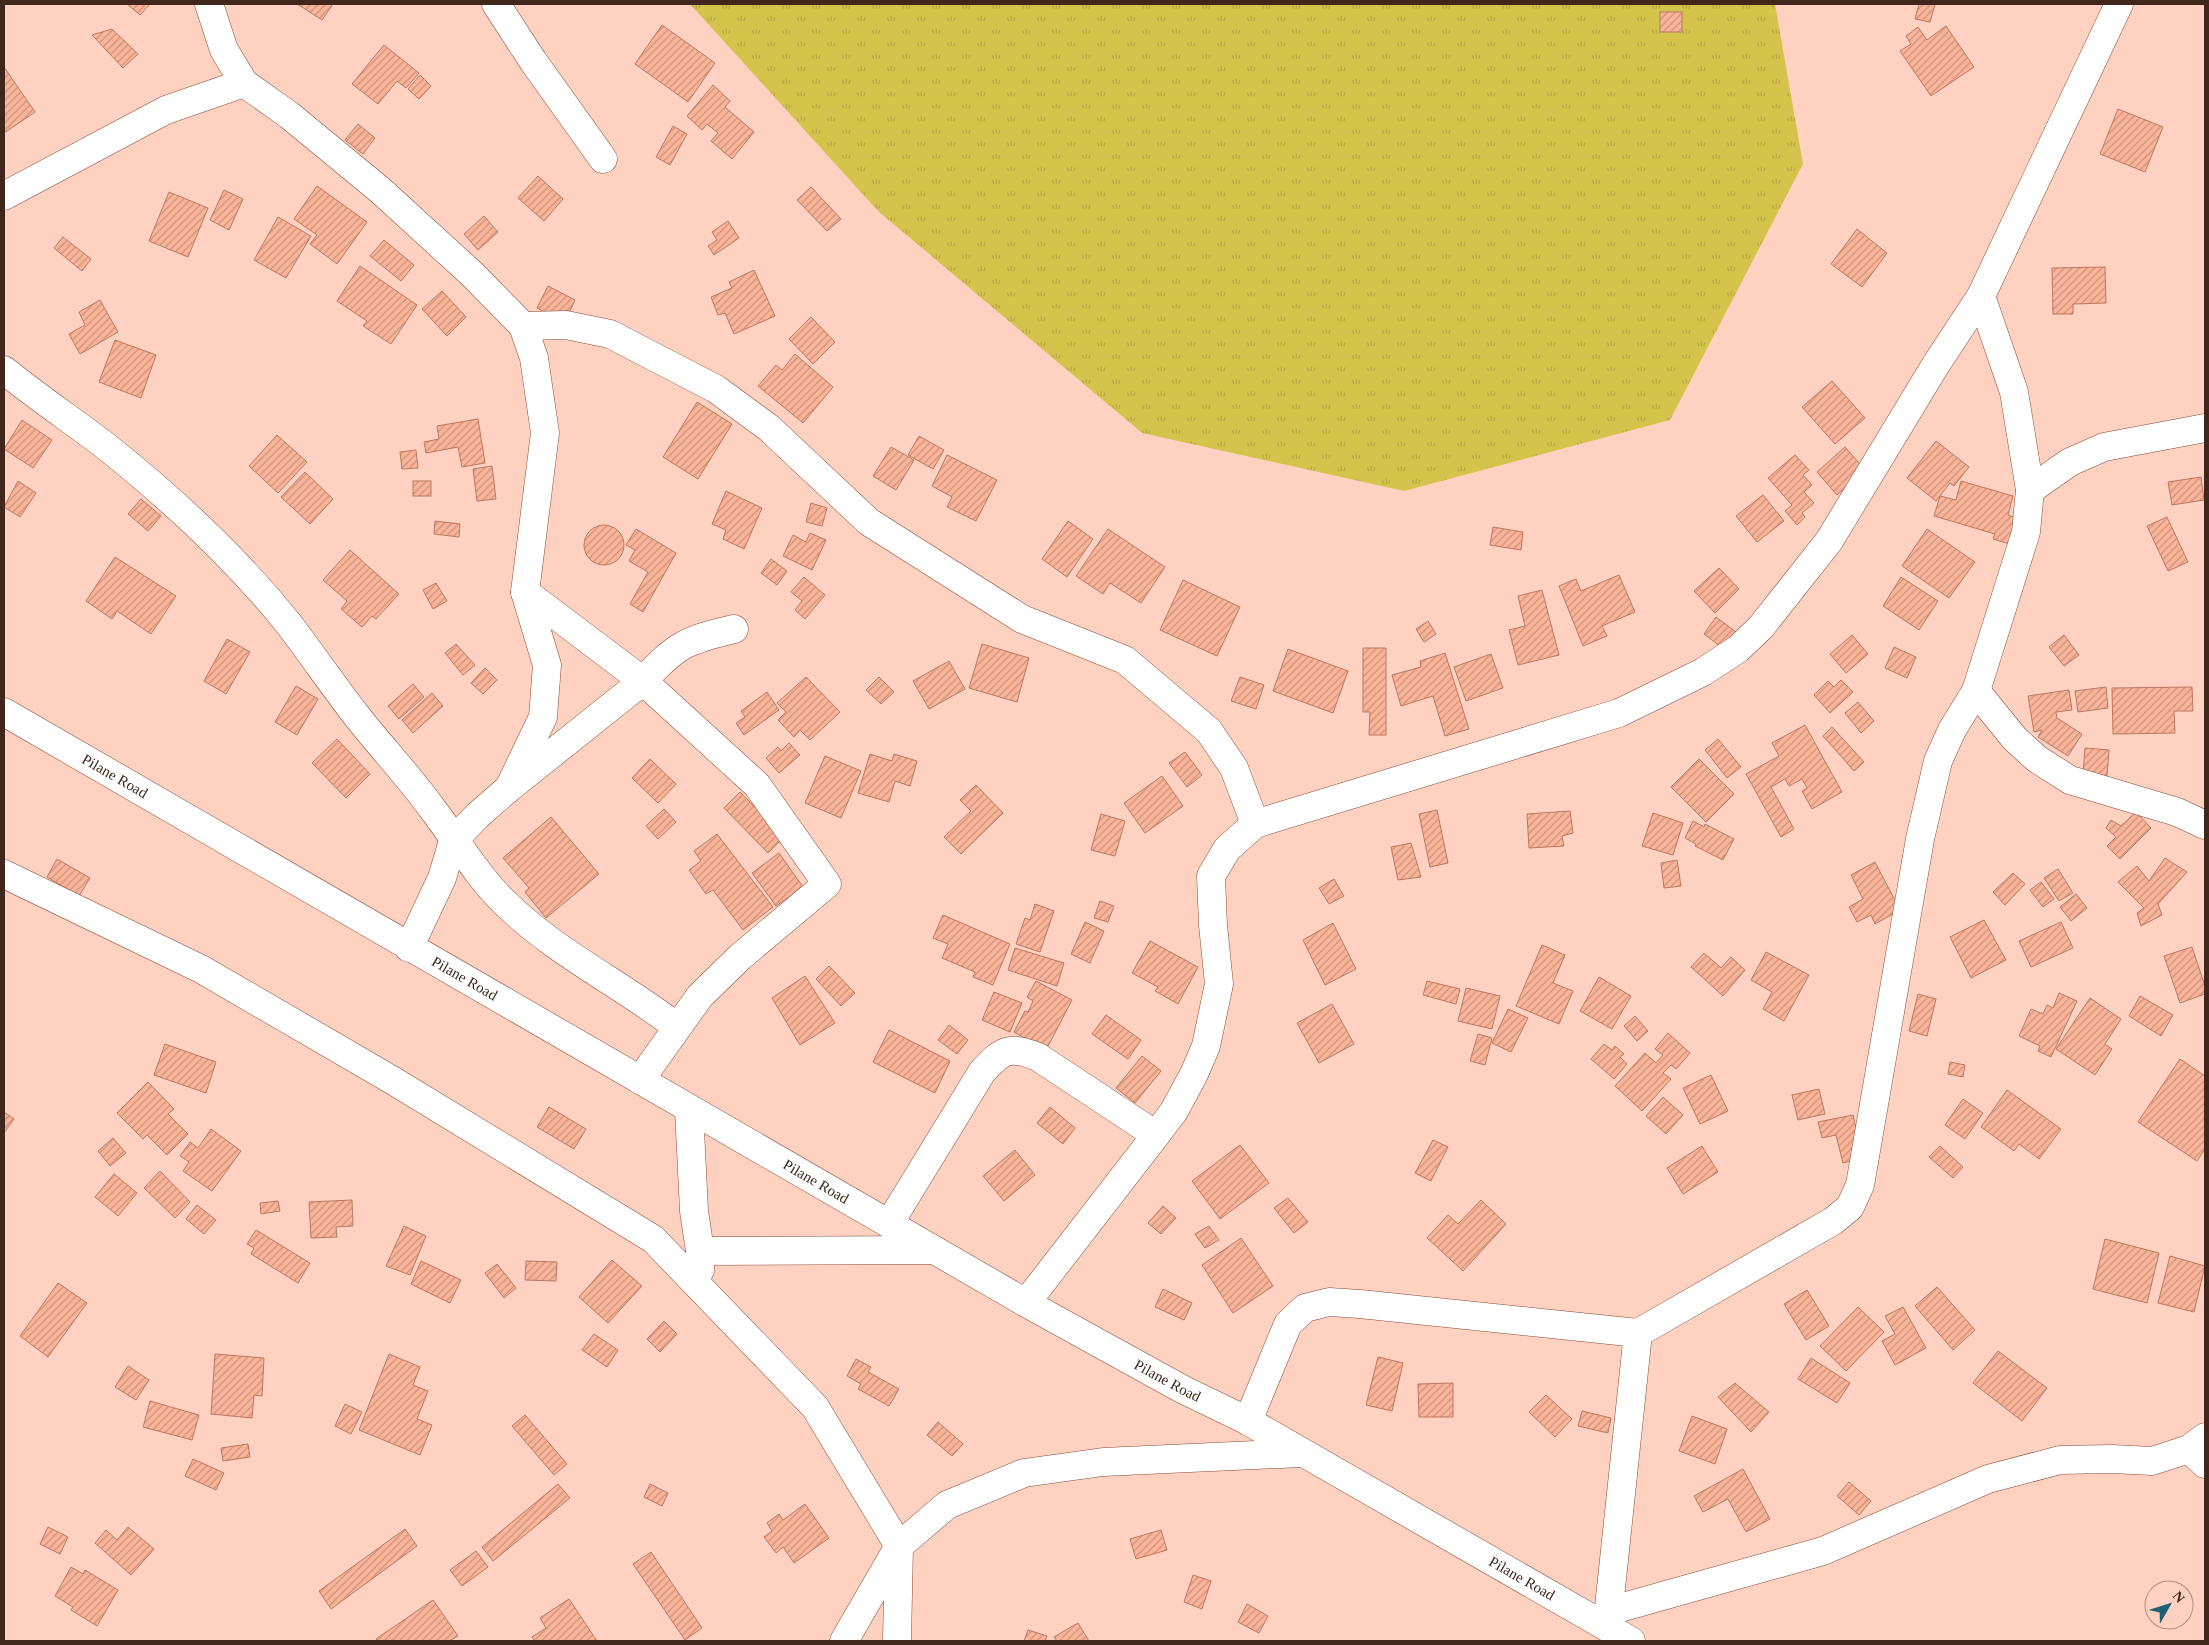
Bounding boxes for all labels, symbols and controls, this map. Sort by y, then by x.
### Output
street label: Pilane Road [79,751,151,802]
street label: Pilane Road [429,953,501,1004]
street label: Pilane Road [780,1156,852,1207]
street label: Pilane Road [1132,1356,1204,1405]
street label: Pilane Road [1486,1553,1558,1604]
north arrow [2144,1580,2194,1630]
text: N [2170,1588,2188,1606]

